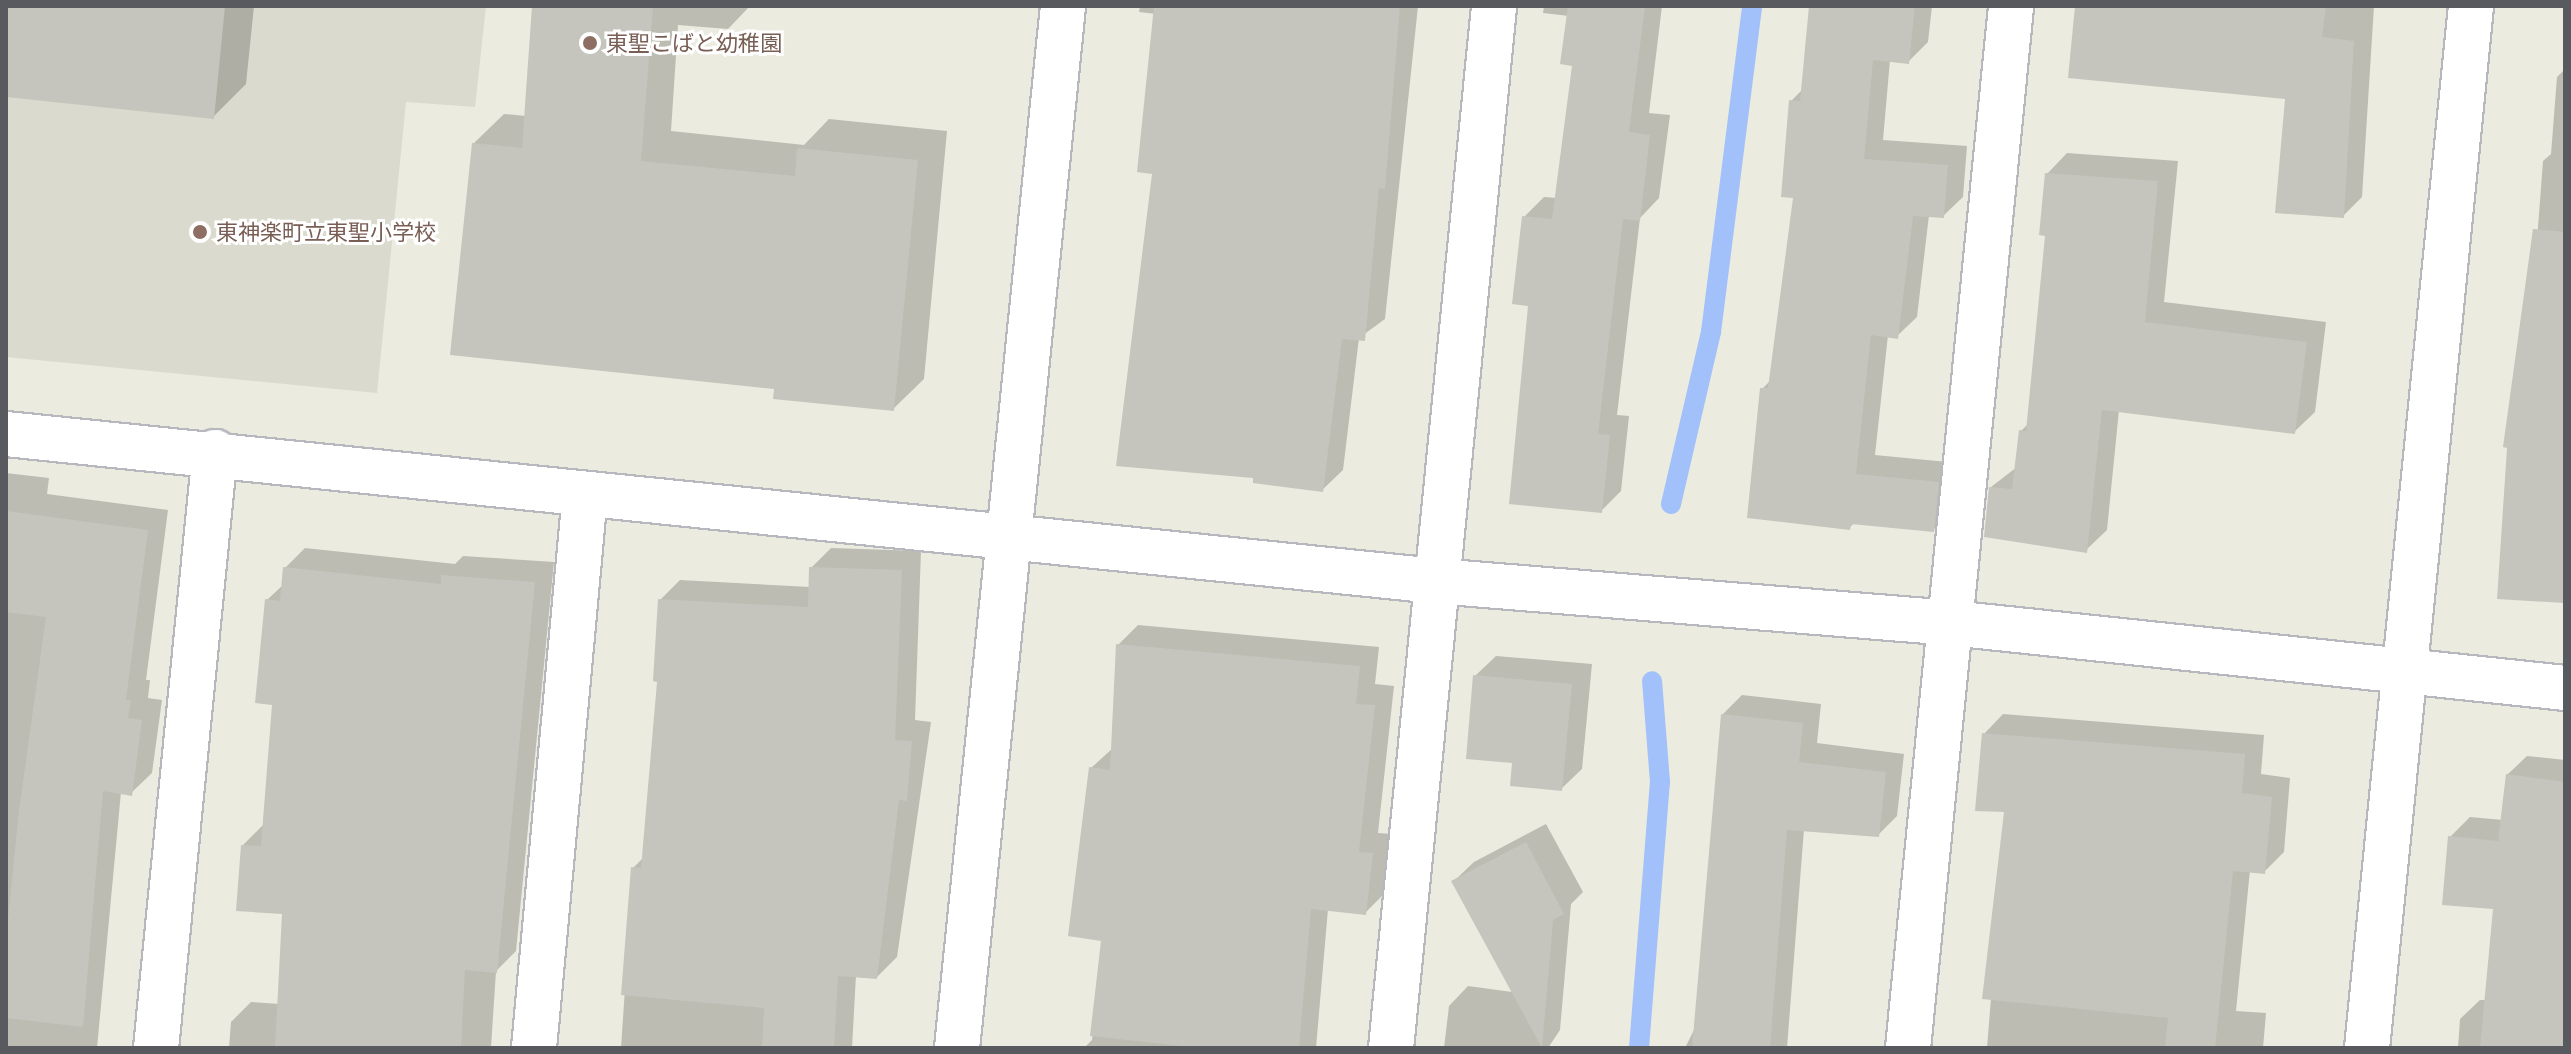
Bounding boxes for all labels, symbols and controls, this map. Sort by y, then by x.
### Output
place label: 東聖こばと幼稚園 [606,30,782,56]
marker: 東聖こばと幼稚園 [581,34,599,52]
place label: 東神楽町立東聖小学校 [216,219,436,245]
marker: 東神楽町立東聖小学校 [191,223,209,241]

